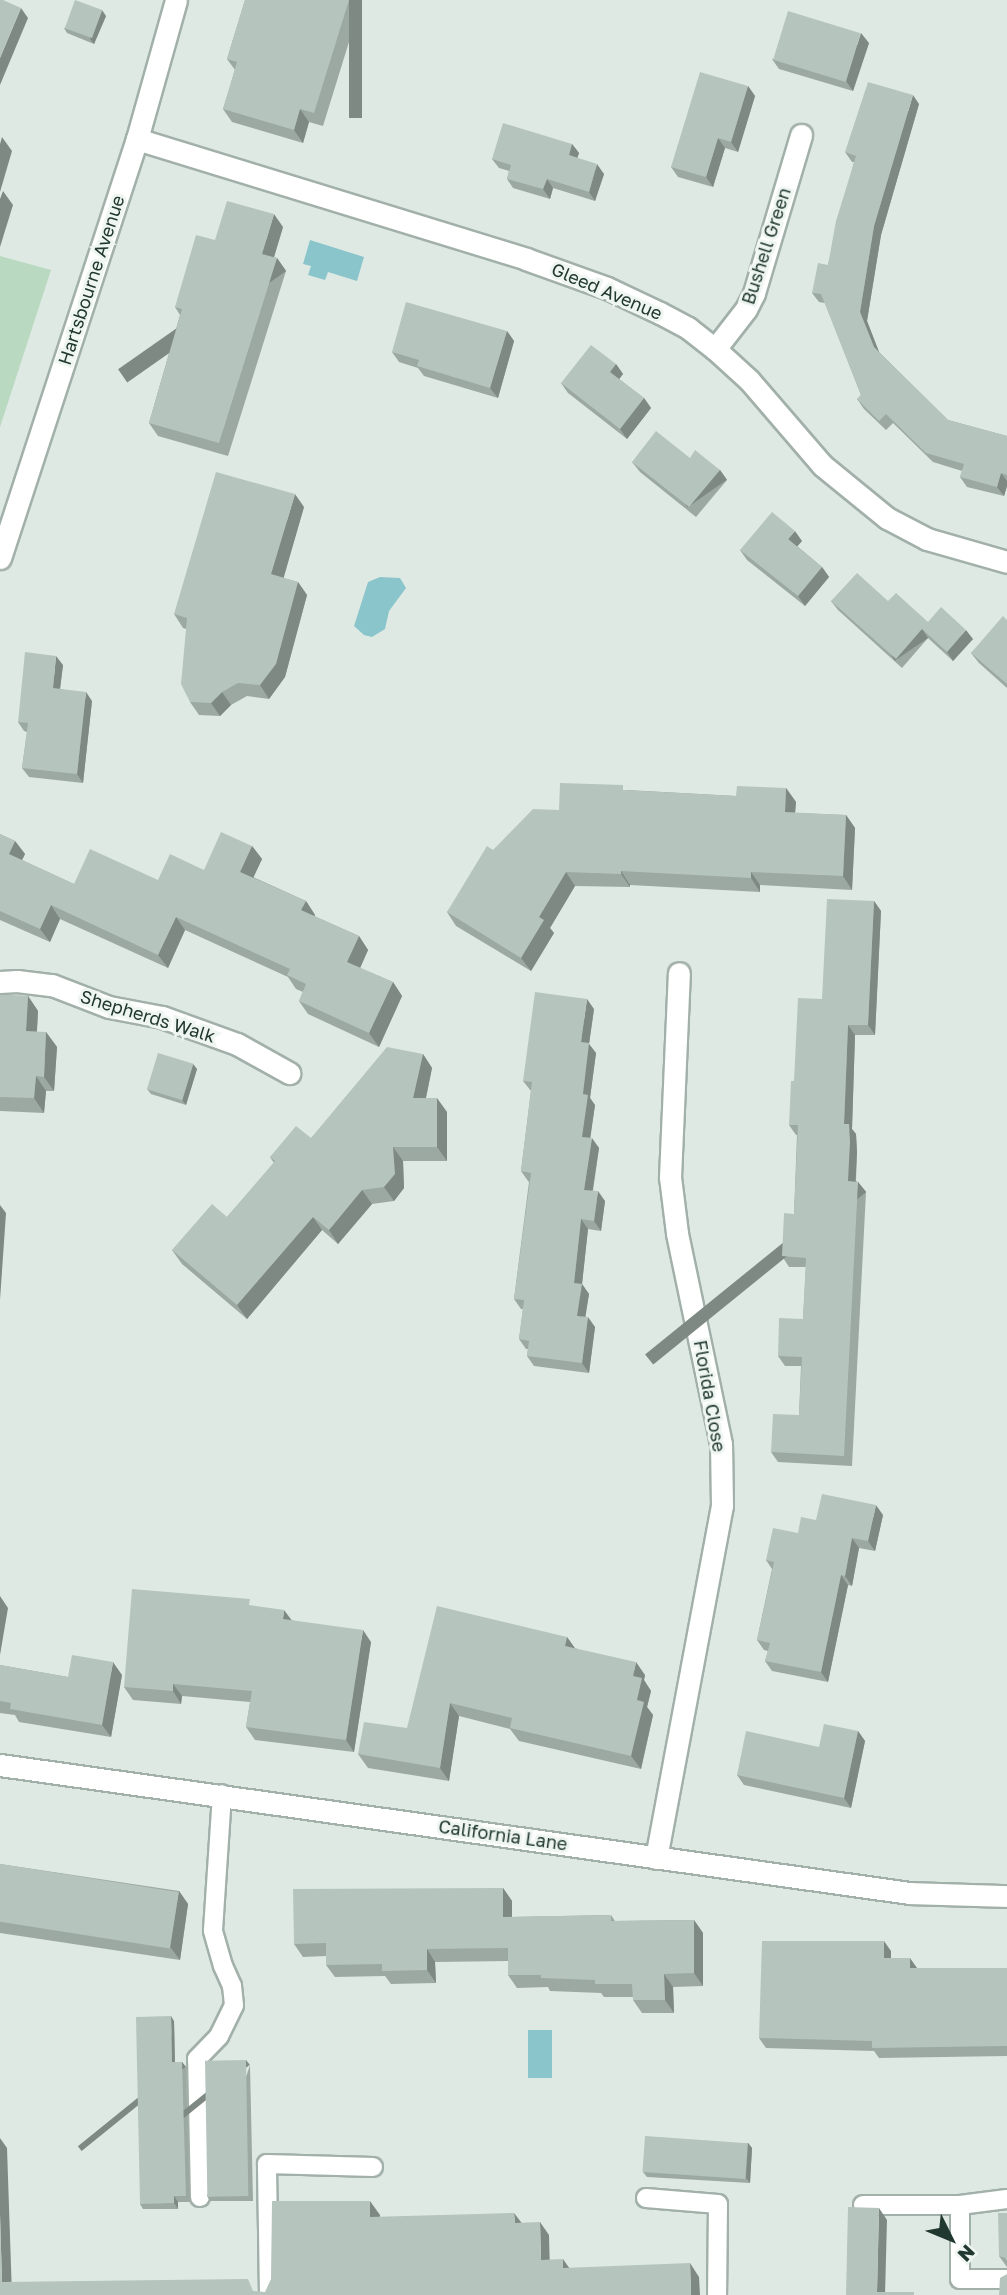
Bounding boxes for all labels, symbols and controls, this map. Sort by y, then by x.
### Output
street label: Bushell Green [737,185,795,307]
street label: Hartsbourne Avenue [53,192,129,368]
street label: Gleed Avenue [548,258,666,324]
street label: Shepherds Walk [78,985,218,1047]
street label: Florida Close [690,1338,730,1454]
street label: California Lane [437,1815,569,1855]
north arrow [916,2204,986,2274]
text: N [953,2241,980,2267]

